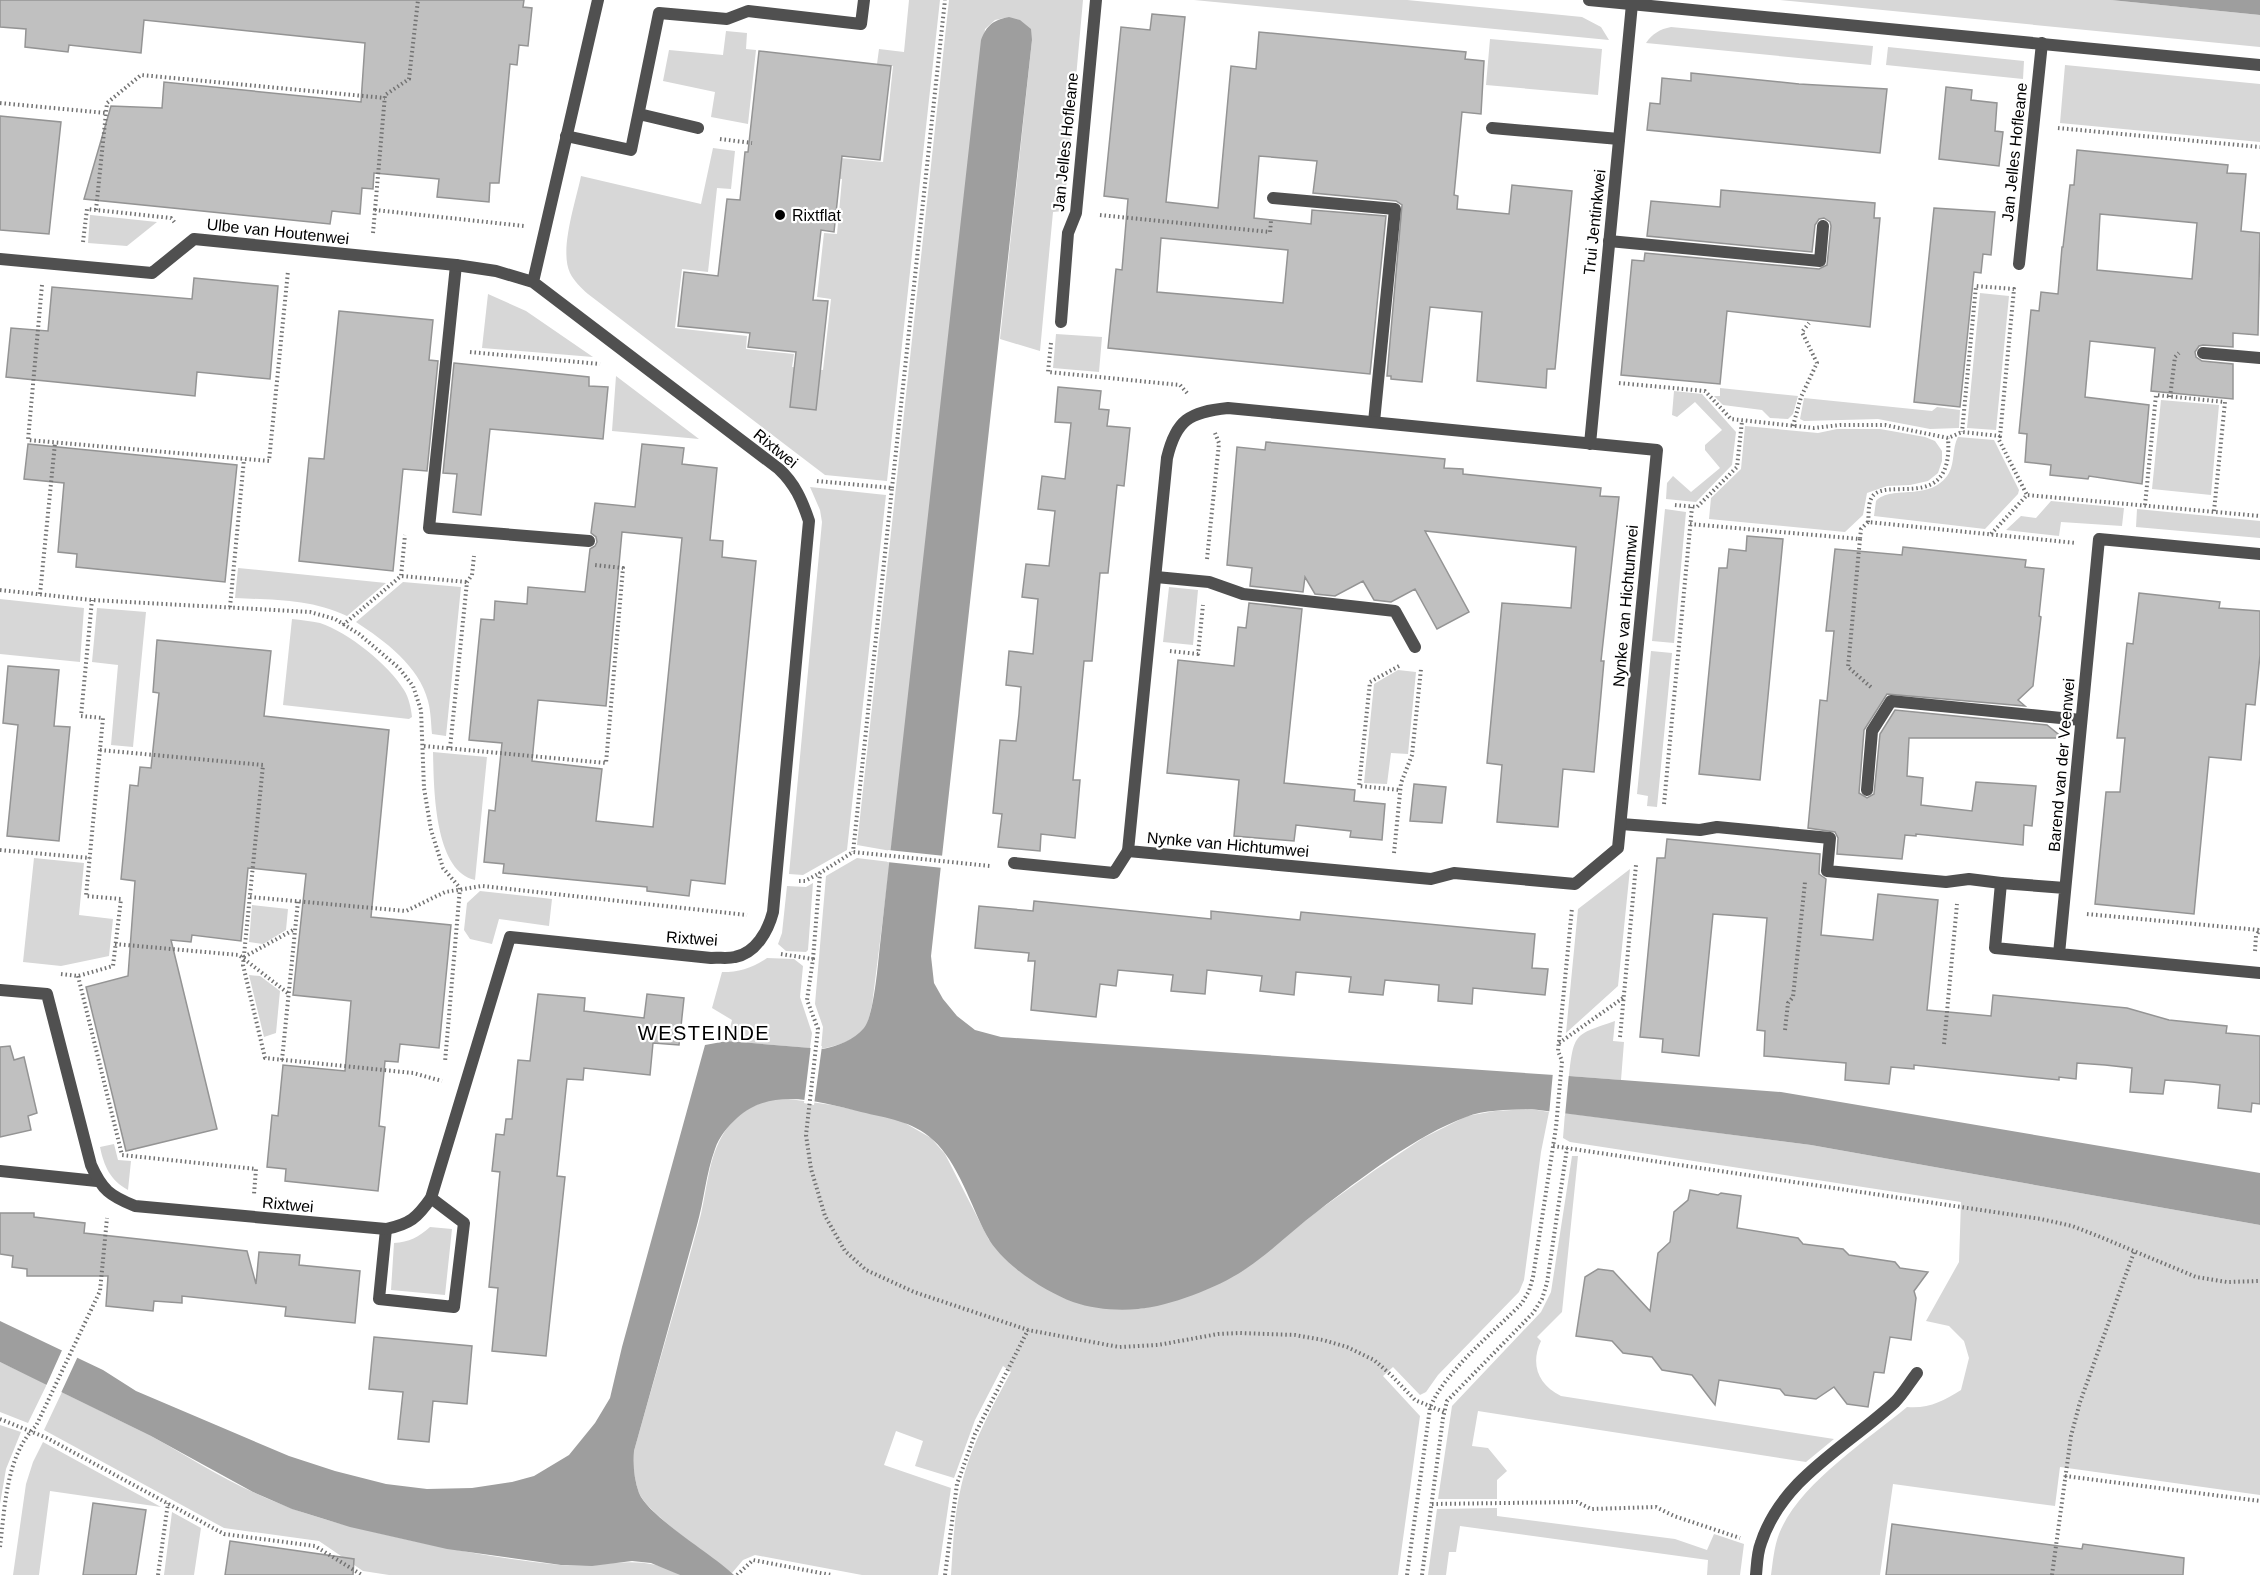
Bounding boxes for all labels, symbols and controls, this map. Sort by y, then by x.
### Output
street label: Jan Jelles Hofleane [1050,72,1081,212]
street label: Jan Jelles Hofleane [1999,82,2030,222]
street label: Trui Jentinkwei [1580,168,1608,276]
place label: Rixtflat [792,207,841,224]
marker: Rixtflat [773,208,787,222]
street label: Ulbe van Houtenwei [206,216,350,247]
street label: Rixtwei [750,426,801,471]
street label: Nynke van Hichtumwei [1610,524,1641,688]
street label: Barend van der Veenwei [2045,677,2078,853]
street label: Nynke van Hichtumwei [1146,829,1310,860]
street label: Rixtwei [666,928,718,949]
district label: WESTEINDE [638,1022,770,1044]
street label: Rixtwei [262,1194,314,1215]

